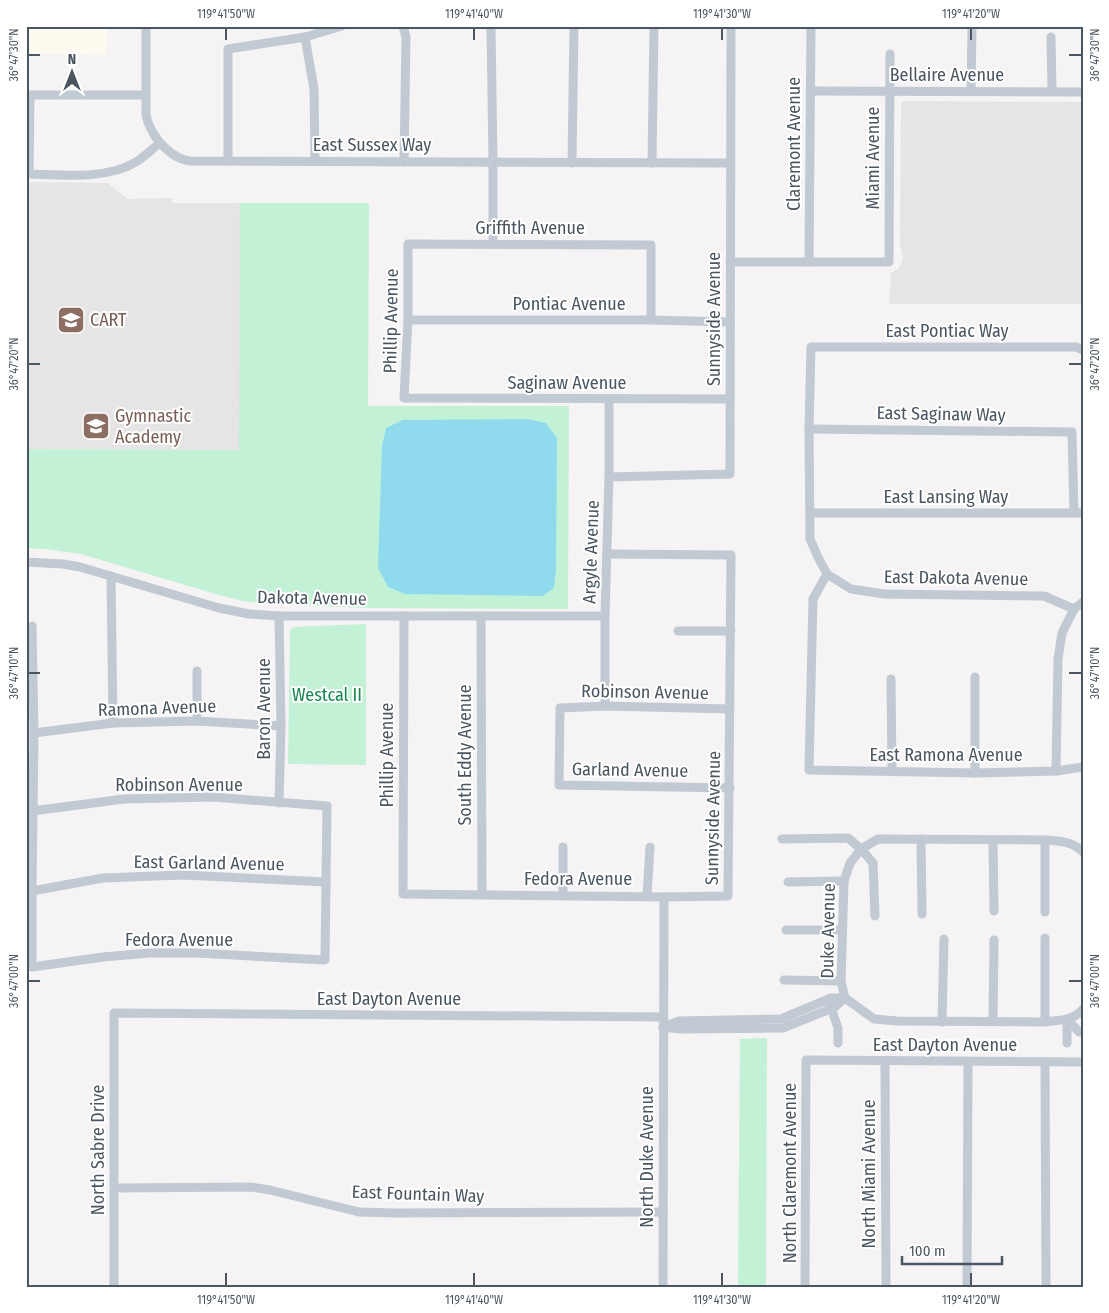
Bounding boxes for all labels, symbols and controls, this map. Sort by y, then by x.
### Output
text: 119°41'50"W [197,7,255,21]
text: 119°41'40"W [445,7,503,21]
text: 119°41'30"W [693,7,751,21]
text: 119°41'20"W [942,7,1000,21]
text: 36°47'30"N [7,28,21,82]
text: 36°47'30"N [1088,28,1102,82]
north arrow [48,48,98,98]
text: N [68,51,76,68]
street label: Bellaire Avenue [890,64,1004,86]
street label: Claremont Avenue [783,77,805,211]
street label: Miami Avenue [862,106,884,209]
street label: East Sussex Way [313,134,431,156]
street label: Griffith Avenue [475,217,585,239]
street label: Sunnyside Avenue [703,252,725,386]
street label: Phillip Avenue [379,268,403,374]
street label: Pontiac Avenue [512,293,626,315]
school or university icon: CART [56,305,86,335]
place label: CART [90,309,127,331]
street label: East Pontiac Way [885,320,1009,342]
text: 36°47'20"N [7,337,21,391]
text: 36°47'20"N [1088,337,1102,391]
street label: Saginaw Avenue [508,372,627,394]
street label: East Saginaw Way [876,402,1006,426]
place label: Gymnastic Academy [115,405,191,448]
school or university icon: Gymnastic Academy [81,411,111,441]
street label: East Lansing Way [884,486,1008,508]
street label: Argyle Avenue [578,500,604,604]
street label: East Dakota Avenue [884,566,1028,590]
street label: Dakota Avenue [257,586,367,610]
text: 36°47'10"N [7,647,21,699]
text: 36°47'10"N [1088,647,1102,699]
street label: Baron Avenue [253,658,275,760]
street label: Robinson Avenue [581,680,709,704]
park label: Westcal II [292,684,362,706]
street label: South Eddy Avenue [454,684,476,826]
street label: Ramona Avenue [97,695,217,721]
street label: Phillip Avenue [376,702,398,808]
street label: East Ramona Avenue [869,744,1023,766]
street label: Sunnyside Avenue [701,751,725,885]
street label: Garland Avenue [572,758,688,782]
street label: Robinson Avenue [115,774,243,796]
street label: East Garland Avenue [133,851,285,875]
street label: Fedora Avenue [524,868,632,890]
street label: Duke Avenue [816,883,840,979]
street label: Fedora Avenue [125,929,233,951]
text: 36°47'00"N [7,954,21,1008]
text: 36°47'00"N [1088,954,1102,1008]
street label: East Dayton Avenue [317,988,461,1010]
street label: East Dayton Avenue [873,1034,1017,1056]
street label: North Claremont Avenue [779,1083,801,1263]
street label: North Sabre Drive [87,1085,109,1215]
street label: North Duke Avenue [636,1086,658,1228]
street label: North Miami Avenue [858,1099,880,1249]
street label: East Fountain Way [351,1181,485,1207]
scale bar [902,1233,1002,1265]
text: 100 m [909,1242,946,1260]
text: 119°41'50"W [197,1293,255,1307]
text: 119°41'40"W [445,1293,503,1307]
text: 119°41'30"W [693,1293,751,1307]
text: 119°41'20"W [942,1293,1000,1307]

